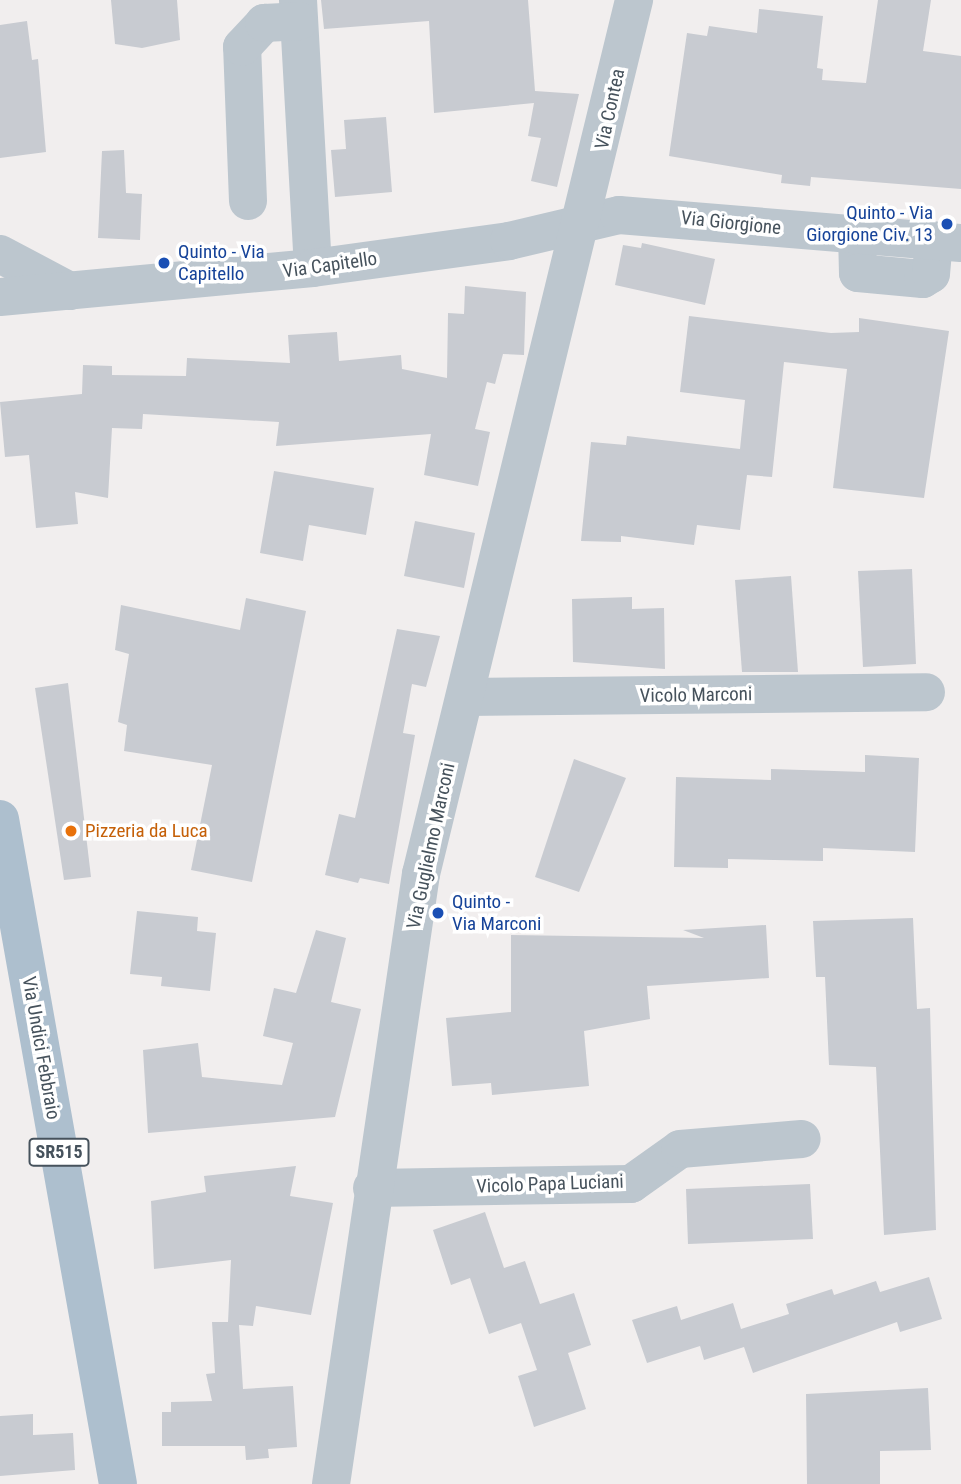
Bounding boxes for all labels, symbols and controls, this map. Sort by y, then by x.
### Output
street label: Via Contea [590,67,630,151]
place label: Quinto - Via Giorgione Civ. 13 [806,202,933,246]
street label: Via Giorgione [680,206,782,240]
marker: Quinto - Via Giorgione Civ. 13 [939,216,955,232]
place label: Quinto - Via Capitello [178,241,265,285]
street label: Via Capitello [281,247,379,283]
marker: Quinto - Via Capitello [156,255,172,271]
street label: Vicolo Marconi [640,683,752,707]
street label: Via Guglielmo Marconi [402,761,460,931]
place label: Pizzeria da Luca [85,820,208,842]
marker: Pizzeria da Luca [63,823,79,839]
place label: Quinto - Via Marconi [452,891,541,935]
marker: Quinto - Via Marconi [430,905,446,921]
street label: Via Undici Febbraio [17,975,65,1121]
road number: SR515 [28,1138,90,1167]
street label: Vicolo Papa Luciani [476,1170,624,1198]

